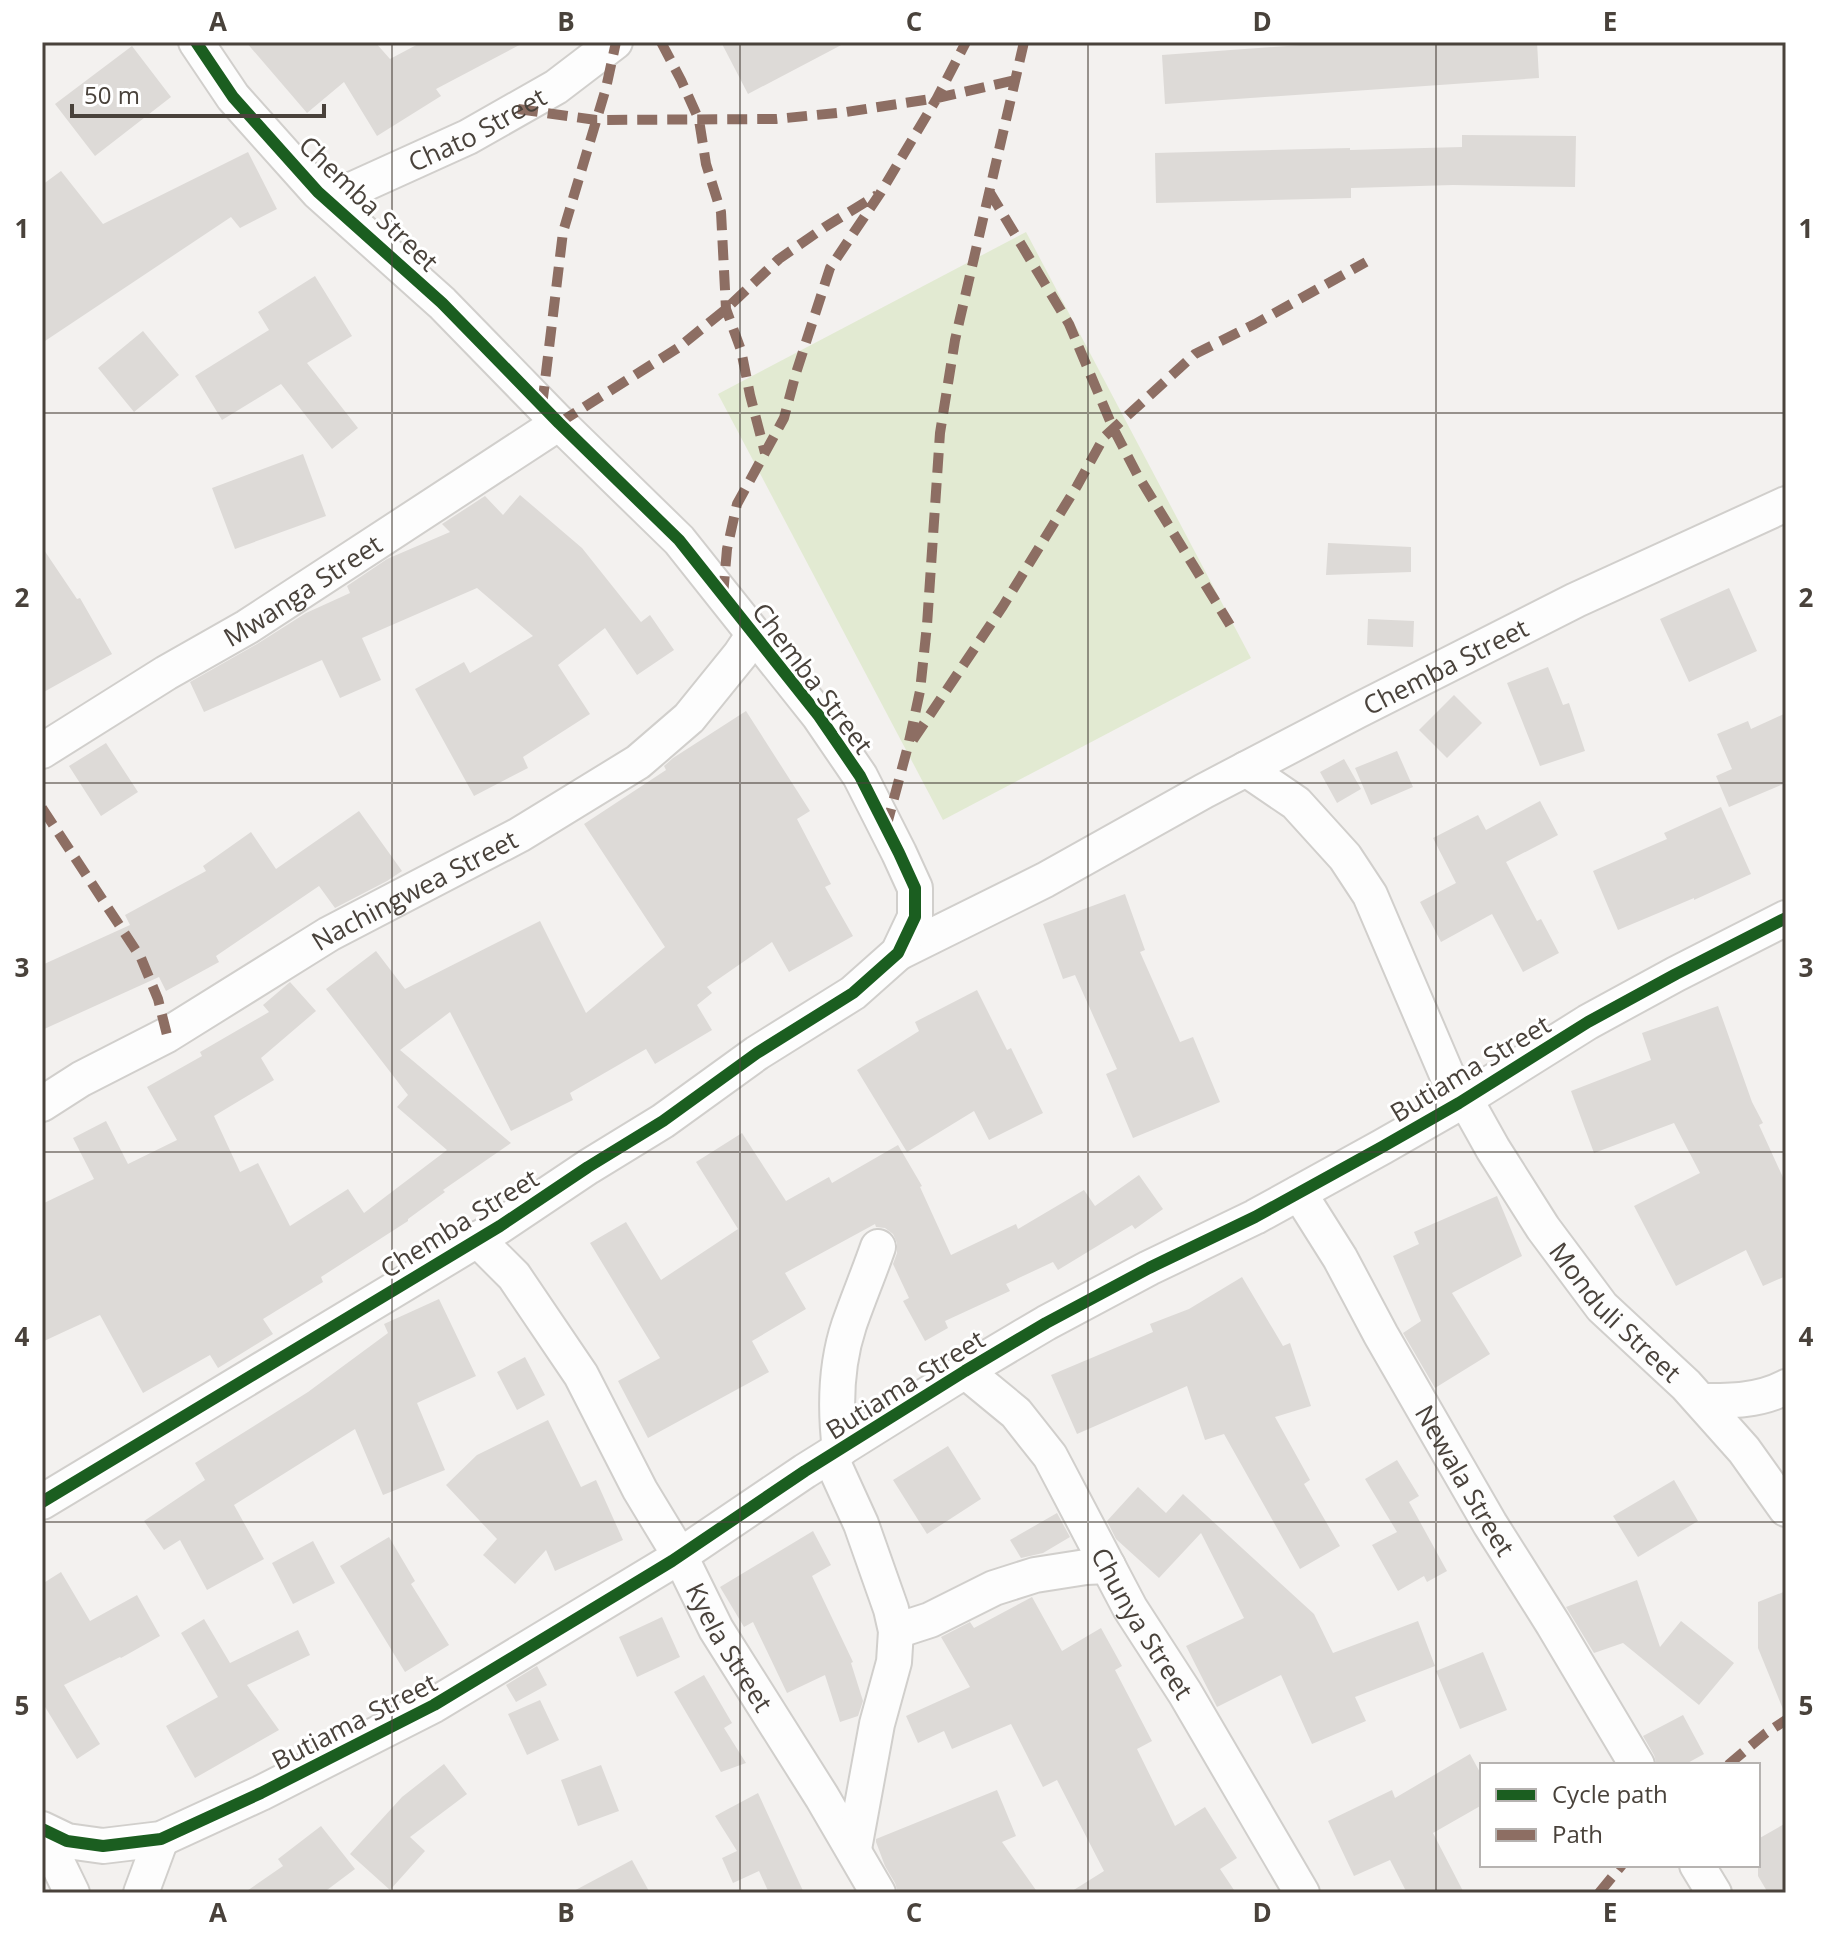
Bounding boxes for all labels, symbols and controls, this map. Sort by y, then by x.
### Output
text: A [209,3,227,39]
text: B [557,3,575,39]
text: C [906,3,922,39]
text: D [1252,3,1272,39]
text: E [1603,3,1617,39]
scale bar [72,68,324,118]
text: 50 m [84,78,140,111]
street label: Chato Street [402,78,553,180]
street label: Chemba Street [291,127,447,279]
text: 1 [15,210,29,246]
text: 1 [1799,210,1813,246]
street label: Mwanga Street [217,526,389,655]
text: 2 [15,579,30,615]
text: 2 [1799,579,1814,615]
street label: Chemba Street [744,595,882,761]
street label: Chemba Street [1357,609,1534,723]
street label: Nachingwea Street [304,821,524,959]
text: 3 [15,949,29,985]
text: 3 [1799,949,1813,985]
street label: Butiama Street [1383,1006,1557,1130]
street label: Chemba Street [373,1160,545,1286]
street label: Monduli Street [1541,1234,1689,1390]
text: 4 [15,1318,30,1354]
text: 4 [1799,1318,1814,1354]
street label: Butiama Street [819,1321,991,1447]
street label: Newala Street [1407,1398,1524,1563]
street label: Chunya Street [1083,1541,1202,1706]
street label: Kyela Street [678,1576,782,1718]
street label: Butiama Street [265,1664,443,1778]
text: 5 [15,1687,29,1723]
text: 5 [1799,1687,1813,1723]
legend [1480,1763,1760,1867]
text: Cycle path [1552,1777,1668,1810]
text: Path [1552,1817,1603,1850]
text: A [209,1894,227,1930]
text: B [557,1894,575,1930]
text: C [906,1894,922,1930]
text: D [1252,1894,1272,1930]
text: E [1603,1894,1617,1930]

